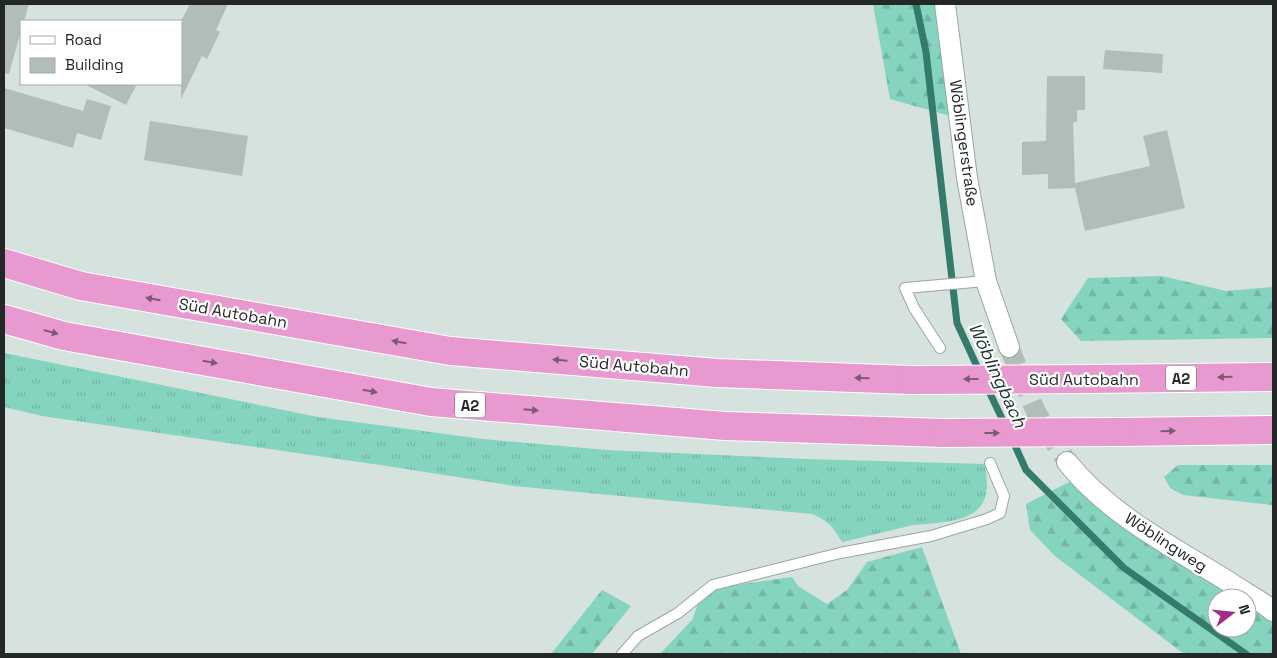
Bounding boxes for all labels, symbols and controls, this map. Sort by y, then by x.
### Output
legend [20,20,182,85]
text: Road [65,30,102,49]
text: Building [65,55,124,74]
street label: Wöblingerstraße [945,78,983,208]
street label: Süd Autobahn [177,293,289,333]
one-way arrow [145,294,161,302]
water label: Wöblingbach [964,319,1033,432]
one-way arrow [43,329,58,337]
one-way arrow [391,338,407,346]
street label: Süd Autobahn [578,351,690,381]
one-way arrow [552,356,568,364]
one-way arrow [203,359,219,367]
road number: A2 [1166,366,1196,390]
street label: Süd Autobahn [1029,369,1139,390]
one-way arrow [1216,373,1232,381]
one-way arrow [854,374,870,382]
one-way arrow [963,376,979,384]
one-way arrow [363,387,379,395]
road number: A2 [455,392,485,418]
one-way arrow [524,406,540,414]
one-way arrow [1161,427,1177,435]
one-way arrow [985,429,1001,437]
street label: Wöblingweg [1121,508,1211,576]
north arrow [1207,588,1257,638]
text: N [1235,602,1254,616]

